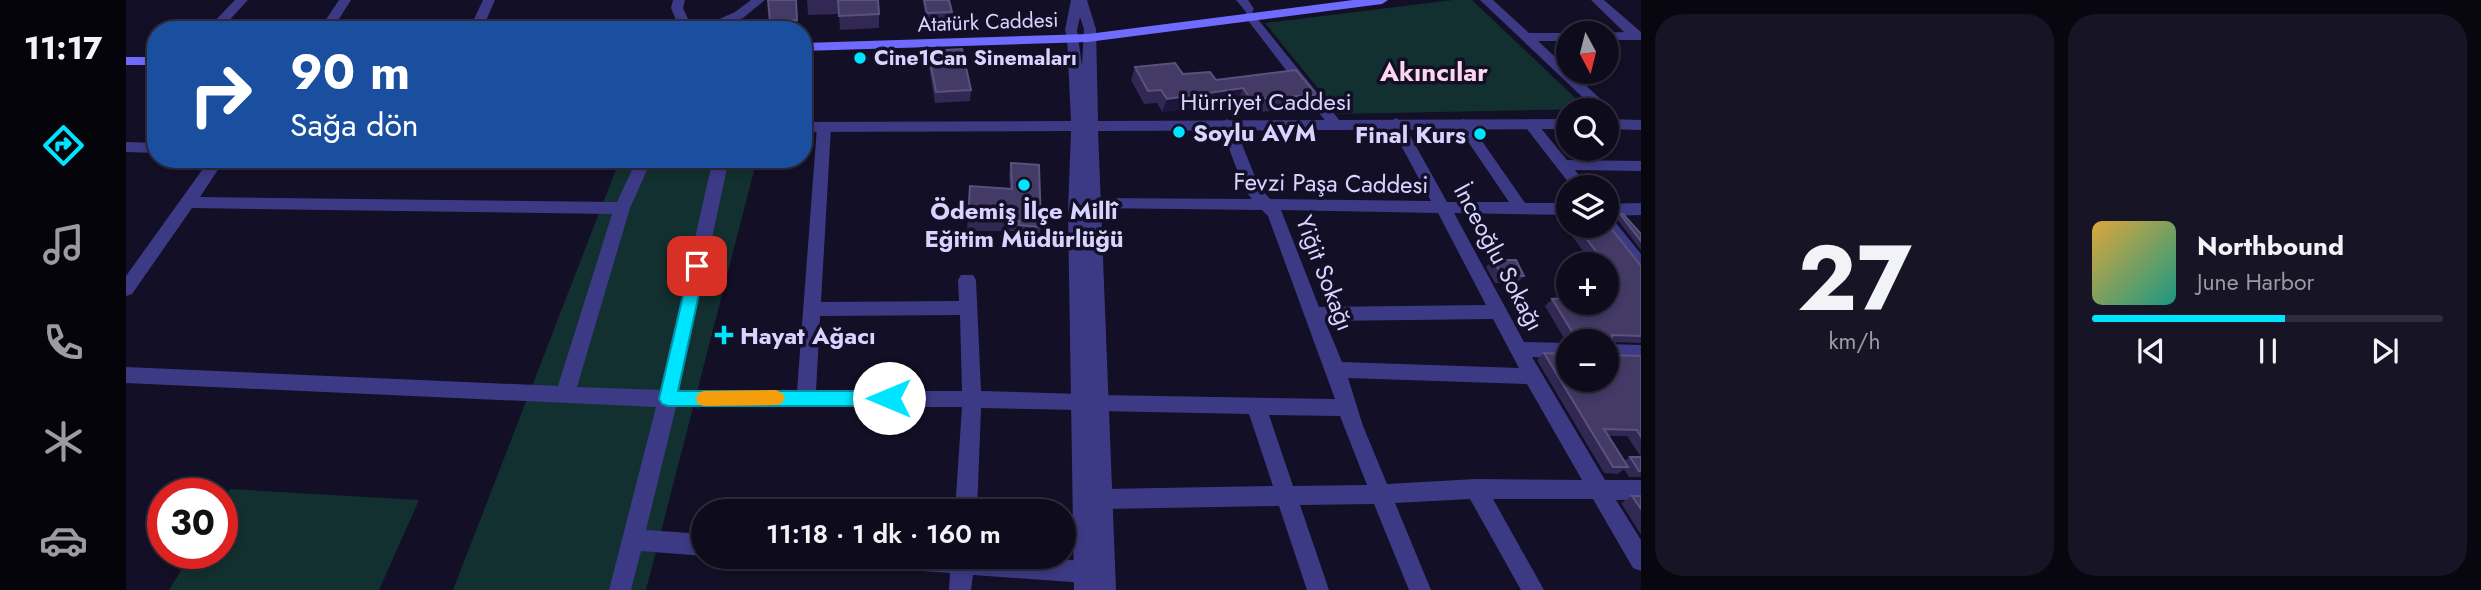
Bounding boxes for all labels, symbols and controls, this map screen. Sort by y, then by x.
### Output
street label: Atatürk Caddesi [917,5,1059,39]
north arrow [1556,21,1619,84]
map controls [1556,21,1619,392]
text: 11:17 [24,25,102,71]
text: 90 m [290,37,410,107]
place label: Cine1Can Sinemaları [874,43,1077,73]
icon: right [175,49,266,140]
marker: Cine1Can Sinemaları [852,50,868,66]
district label: Akıncılar [1379,53,1488,91]
street label: Hürriyet Caddesi [1180,84,1352,119]
button: search [1556,98,1619,161]
text: Sağa dön [290,102,419,148]
place label: Soylu AVM [1193,115,1316,150]
place label: Final Kurs [1355,117,1466,152]
icon: directions [39,121,88,170]
marker: Soylu AVM [1171,124,1187,140]
marker: Final Kurs [1472,126,1488,142]
street label: Fevzi Paşa Caddesi [1233,164,1429,202]
button: layers [1556,175,1619,238]
marker: Ödemiş İlçe Millî Eğitim Müdürlüğü [1016,177,1032,193]
street label: İnceoğlu Sokağı [1445,177,1553,337]
place label: Ödemiş İlçe Millî Eğitim Müdürlüğü [924,193,1124,256]
street label: Yiğit Sokağı [1287,210,1363,336]
text: 27 [1797,213,1912,344]
icon: music [39,220,88,269]
text: Northbound [2197,227,2344,265]
pin [667,236,727,296]
icon: arrive [678,247,716,285]
button: + [1556,252,1619,315]
text: June Harbor [2197,265,2314,299]
icon: phone [39,318,88,367]
place label: Hayat Ağacı [740,318,876,353]
text: km/h [1829,324,1880,358]
marker: Hayat Ağacı [714,325,734,345]
button: − [1556,329,1619,392]
icon: previous [2132,332,2170,370]
icon: pause [2249,332,2287,370]
icon: next [2366,332,2404,370]
position arrow [852,361,926,435]
icon: climate [39,417,88,466]
speed limit sign: 30 [147,478,238,569]
text: 11:18 · 1 dk · 160 m [766,515,1001,553]
icon: car [39,516,88,565]

